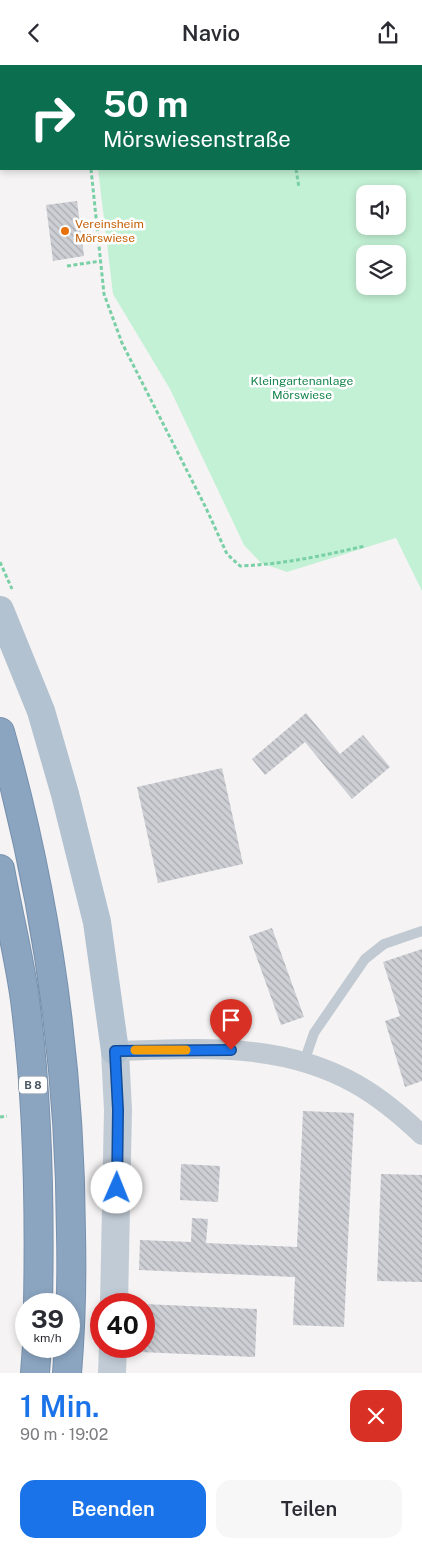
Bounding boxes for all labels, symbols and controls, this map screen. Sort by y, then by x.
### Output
icon: back [20,19,48,47]
icon: share [374,19,402,47]
text: Navio [182,20,240,46]
text: 50 m [103,84,188,125]
icon: right [20,85,85,150]
text: Mörswiesenstraße [103,126,291,152]
map controls [356,185,406,295]
button: sound [356,185,406,235]
place label: Vereinsheim Mörswiese [75,217,144,245]
marker: Vereinsheim Mörswiese [59,225,71,237]
button: layers [356,245,406,295]
park label: Kleingartenanlage Mörswiese [251,374,354,402]
pin [210,999,252,1050]
icon: arrive [217,1006,245,1034]
road number: B 8 [19,1077,47,1093]
position arrow [90,1161,142,1213]
speed limit sign: 40 [90,1293,155,1358]
text: 39 [31,1304,64,1334]
text: km/h [33,1331,62,1345]
text: 1 Min. [20,1388,100,1424]
button: close [350,1390,402,1442]
text: 90 m · 19:02 [20,1425,108,1444]
button: Beenden [20,1480,206,1538]
button: Teilen [216,1480,402,1538]

